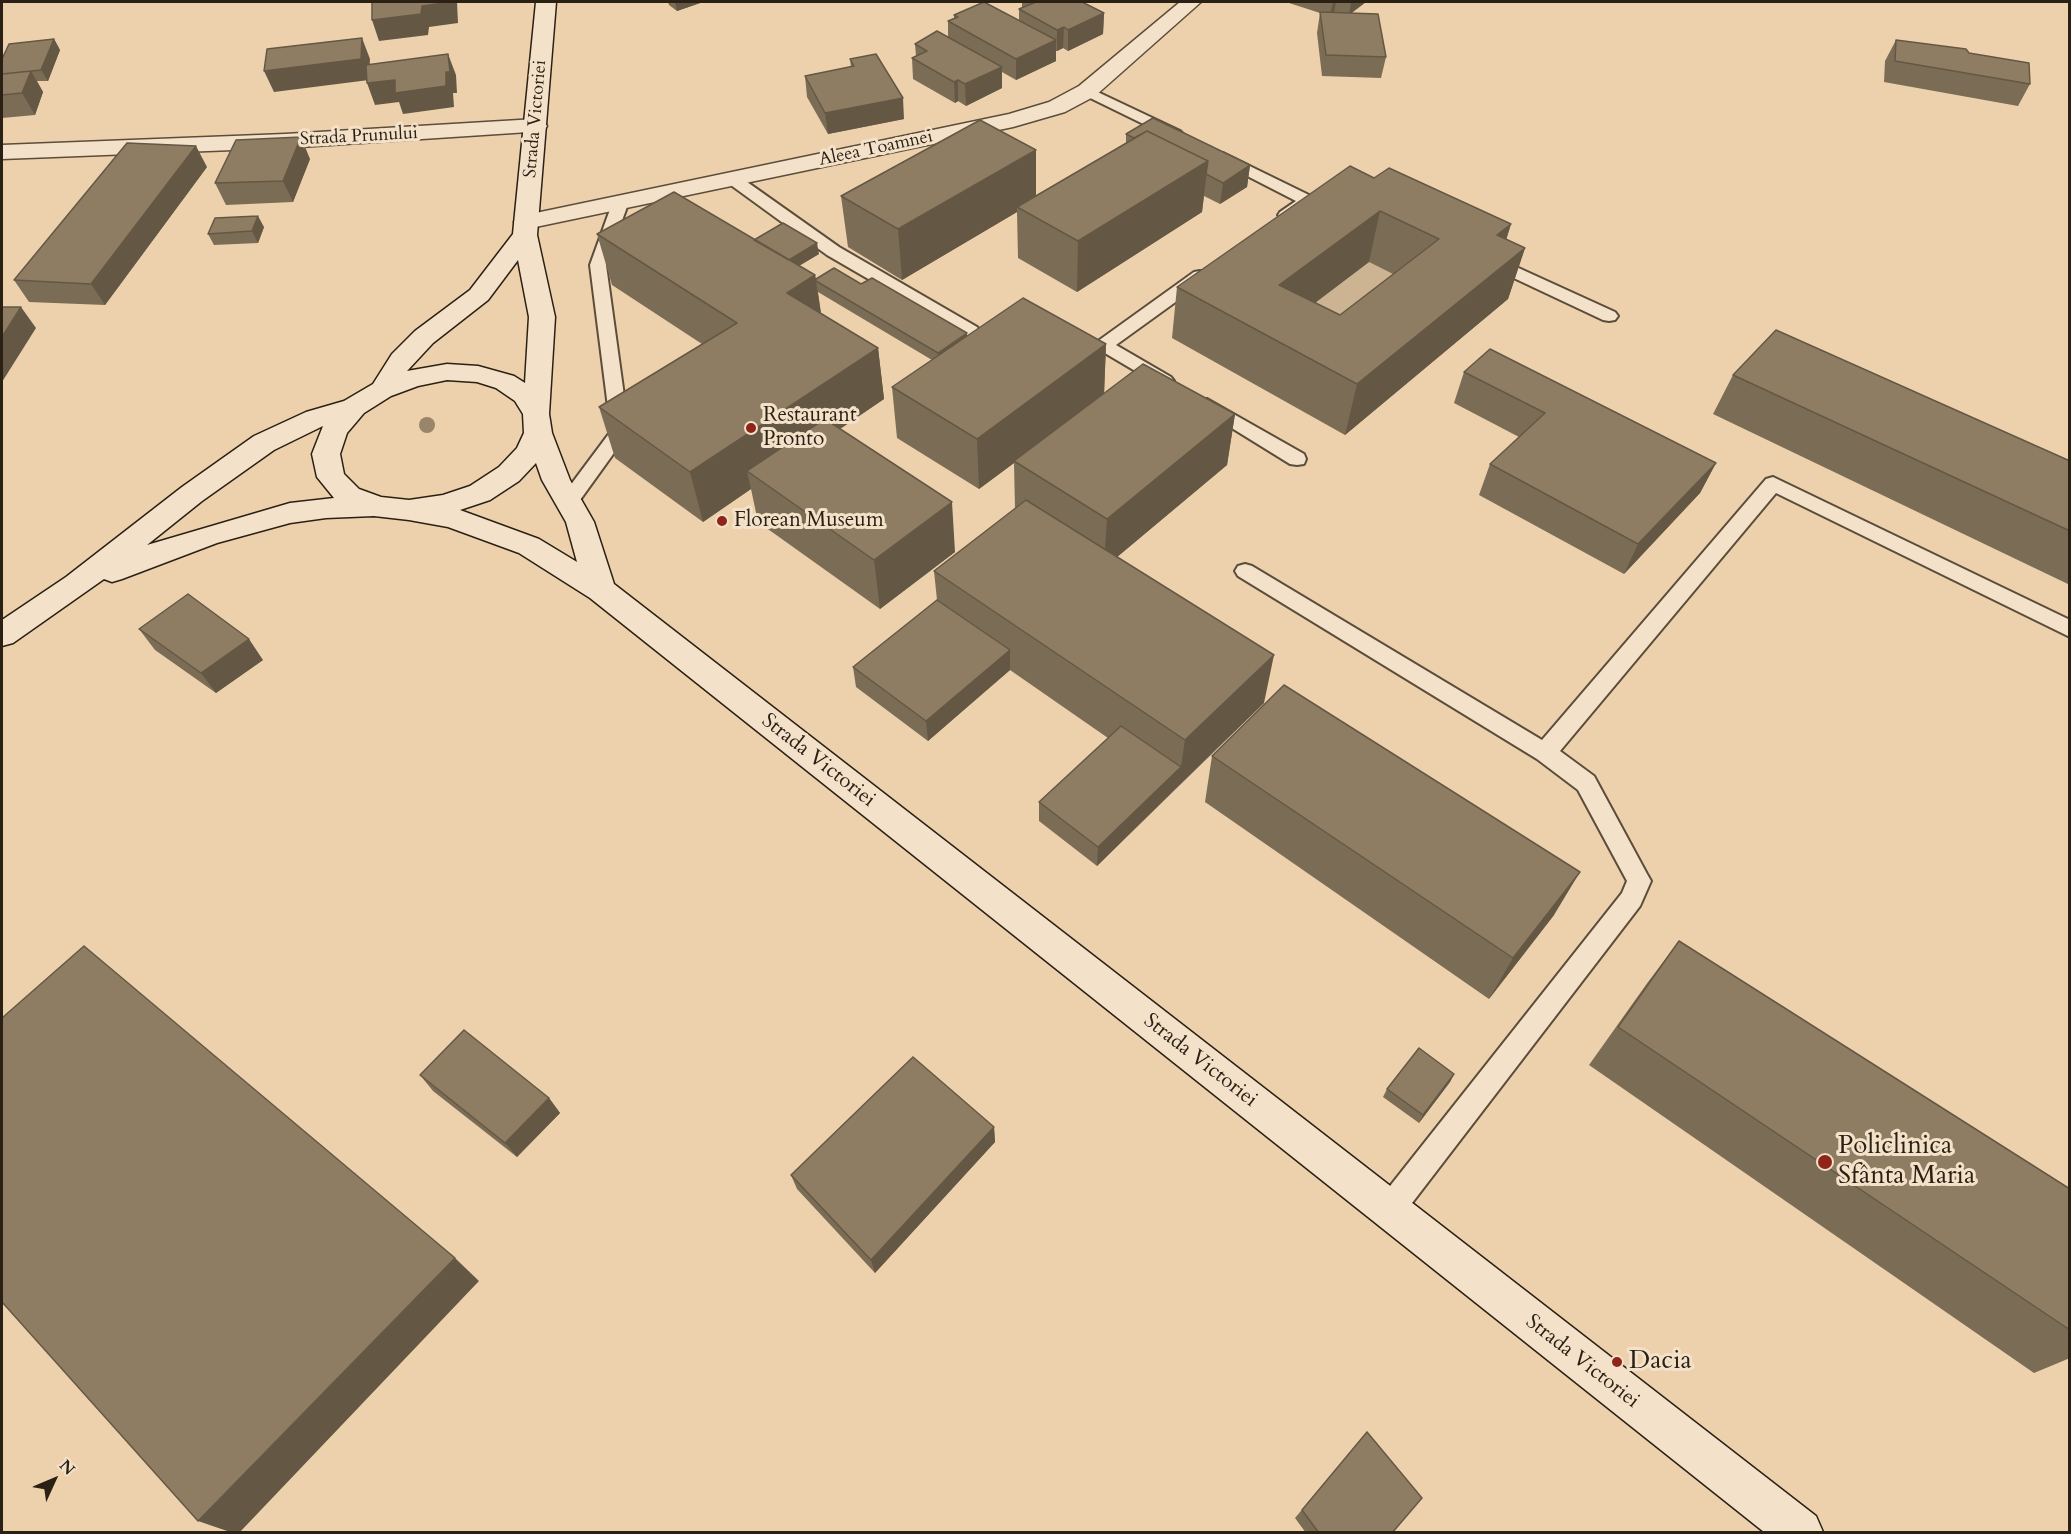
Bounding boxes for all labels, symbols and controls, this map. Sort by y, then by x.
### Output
street label: Strada Victoriei [520,59,552,179]
street label: Strada Prunului [300,123,418,151]
street label: Aleea Toamnei [817,126,935,172]
place label: Restaurant Pronto [763,403,857,453]
marker: Restaurant Pronto [744,421,758,435]
place label: Florean Museum [734,508,884,534]
marker: Florean Museum [715,514,729,528]
street label: Strada Victoriei [756,709,880,813]
street label: Strada Victoriei [1138,1009,1262,1113]
place label: Policlinica Sfânta Maria [1838,1131,1975,1192]
marker: Policlinica Sfânta Maria [1816,1153,1834,1171]
street label: Strada Victoriei [1520,1310,1644,1414]
place label: Dacia [1629,1346,1692,1378]
marker: Dacia [1610,1355,1624,1369]
north arrow [24,1450,84,1510]
text: N [54,1455,80,1480]

